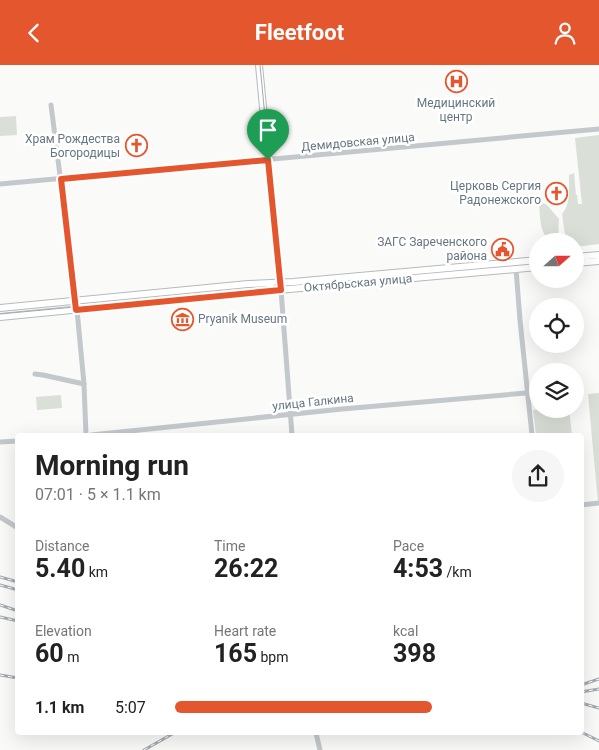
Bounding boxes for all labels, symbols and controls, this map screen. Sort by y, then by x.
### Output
icon: back [20,19,48,47]
icon: person [551,19,579,47]
text: Fleetfoot [255,20,344,45]
hospital icon: Медицинский центр [444,70,468,94]
place label: Медицинский центр [417,96,495,124]
pin [247,109,289,160]
icon: arrive [254,116,282,144]
street label: Демидовская улица [301,130,415,154]
place label: Храм Рождества Богородицы [25,132,120,160]
church icon: Храм Рождества Богородицы [124,134,148,158]
place label: Церковь Сергия Радонежского [450,179,541,207]
church icon: Церковь Сергия Радонежского [545,181,569,205]
north arrow [529,233,584,287]
map controls [529,233,584,418]
place label: ЗАГС Зареченского района [377,235,487,263]
public building icon: ЗАГС Зареченского района [491,237,515,261]
street label: Октябрьская улица [303,271,413,295]
button: locate [529,298,584,353]
museum icon: Pryanik Museum [170,307,194,331]
place label: Pryanik Museum [198,312,287,326]
button: layers [529,363,584,418]
street label: улица Галкина [272,391,354,413]
text: Morning run [35,449,189,482]
button: share [512,450,564,502]
text: 07:01 · 5 × 1.1 km [35,485,161,504]
text: Distance [35,538,90,554]
text: Time [214,538,245,554]
text: Pace [393,538,424,554]
text: 5.40 [35,554,85,583]
text: 26:22 [214,554,278,583]
text: 4:53 [393,554,443,583]
text: km [85,564,108,580]
text: /km [443,564,472,580]
text: Elevation [35,623,92,639]
text: Heart rate [214,623,276,639]
text: kcal [393,623,418,639]
text: 60 [35,639,64,668]
text: 165 [214,639,257,668]
text: 398 [393,639,436,668]
text: m [64,649,79,665]
text: bpm [257,649,289,665]
text: 1.1 km [35,698,84,717]
text: 5:07 [115,698,146,717]

